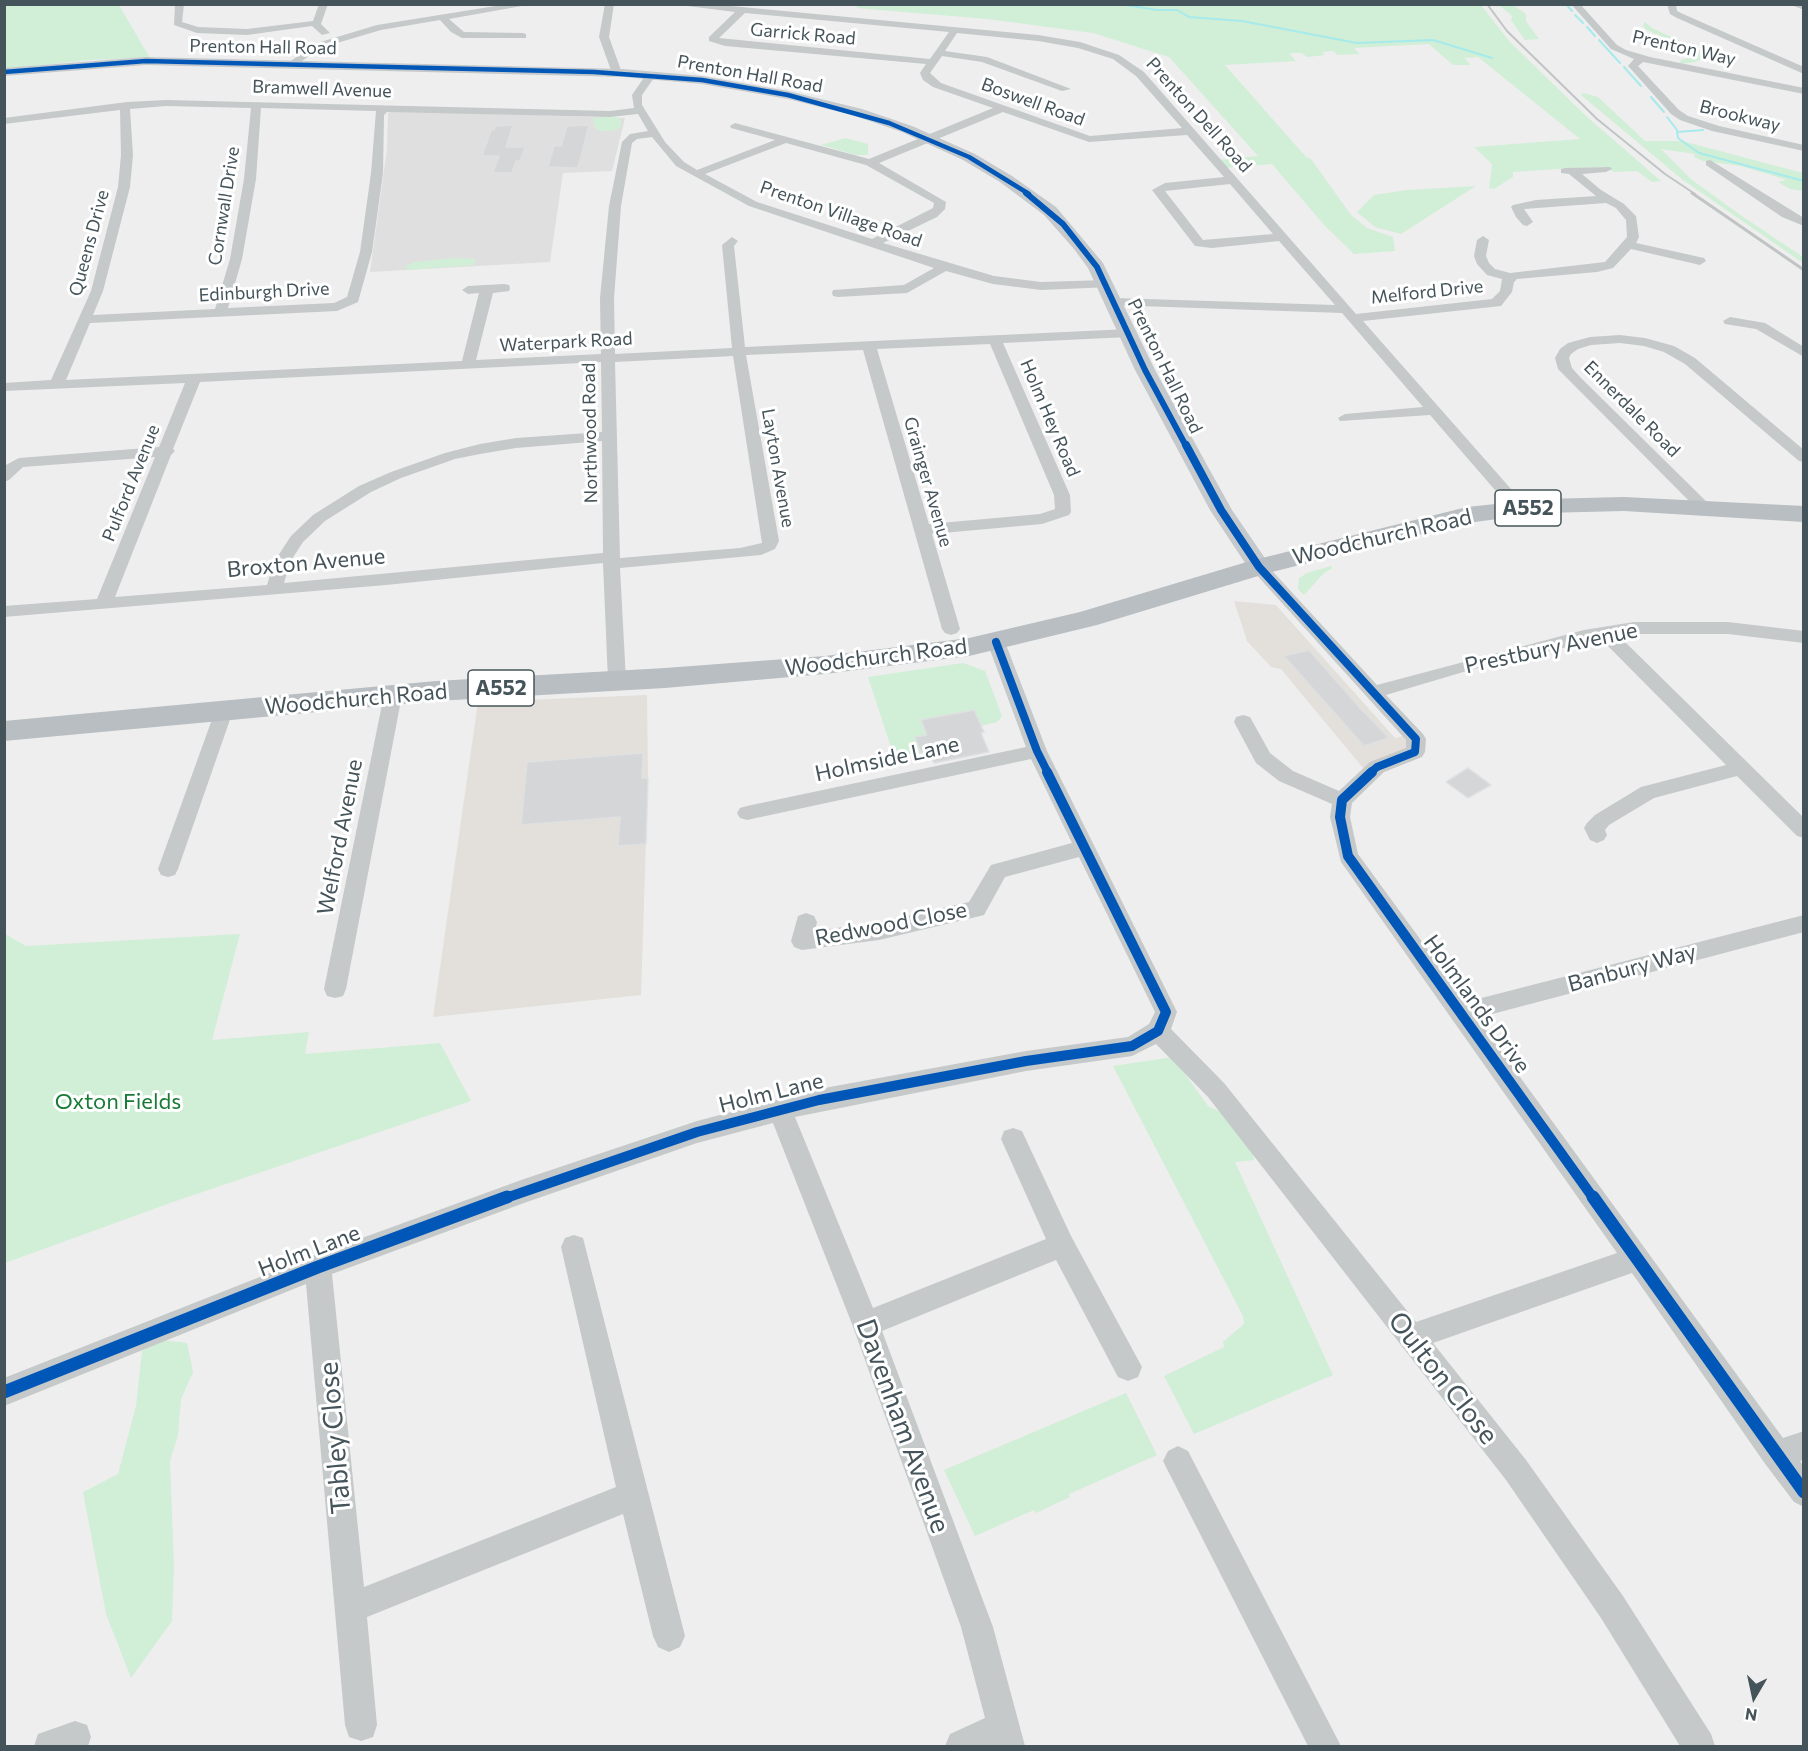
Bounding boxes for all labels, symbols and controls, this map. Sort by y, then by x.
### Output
street label: Garrick Road [749,19,857,49]
street label: Prenton Way [1630,26,1738,70]
street label: Prenton Hall Road [189,35,337,59]
street label: Prenton Hall Road [676,51,824,97]
street label: Prenton Dell Road [1142,53,1256,177]
street label: Boswell Road [978,73,1088,131]
street label: Bramwell Avenue [252,76,392,102]
street label: Brookway [1697,96,1783,136]
street label: Cornwall Drive [204,145,244,267]
street label: Prenton Village Road [757,176,925,252]
street label: Queens Drive [64,187,114,299]
street label: Melford Drive [1370,275,1484,309]
street label: Edinburgh Drive [198,278,330,306]
street label: Prenton Hall Road [1123,295,1207,437]
street label: Waterpark Road [499,328,633,356]
street label: Holm Hey Road [1016,356,1084,480]
street label: Ennerdale Road [1579,356,1685,462]
street label: Northwood Road [578,363,602,503]
street label: Layton Avenue [757,407,799,529]
street label: Grainger Avenue [899,414,957,550]
street label: Pulford Avenue [98,421,164,545]
road number: A552 [1495,490,1561,526]
street label: Woodchurch Road [1290,504,1474,570]
street label: Broxton Avenue [226,543,386,583]
street label: Prestbury Avenue [1462,617,1640,679]
street label: Woodchurch Road [783,633,969,681]
road number: A552 [468,670,534,706]
street label: Woodchurch Road [264,678,448,720]
street label: Holmside Lane [812,731,962,787]
street label: Welford Avenue [312,757,368,917]
street label: Redwood Close [813,896,969,952]
street label: Holmlands Drive [1418,930,1536,1078]
street label: Banbury Way [1565,938,1699,998]
street label: Holm Lane [716,1067,826,1119]
park label: Oxton Fields [55,1089,181,1115]
street label: Holm Lane [254,1220,364,1282]
street label: Oulton Close [1381,1305,1505,1451]
street label: Davenham Avenue [849,1315,957,1537]
street label: Tabley Close [312,1361,358,1515]
north arrow [1724,1667,1784,1727]
text: N [1744,1705,1759,1726]

